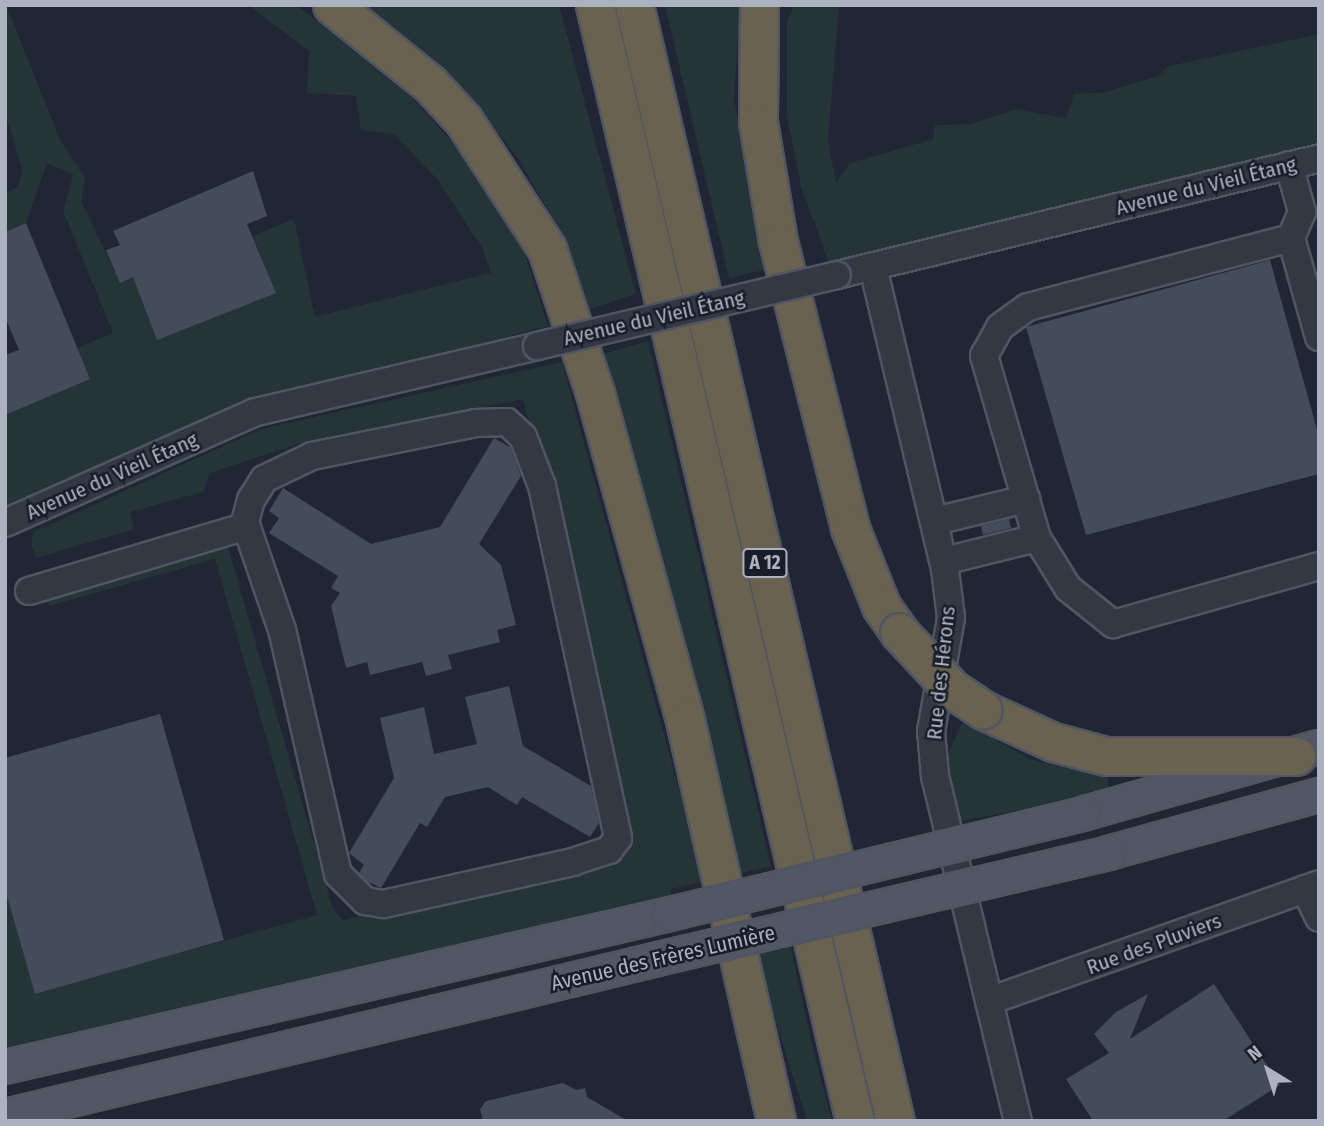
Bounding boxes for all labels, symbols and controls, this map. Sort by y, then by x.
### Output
street label: Avenue du Vieil Étang [1113,151,1299,221]
street label: Avenue du Vieil Étang [561,285,747,351]
street label: Avenue du Vieil Étang [22,427,202,525]
road number: A 12 [742,548,788,578]
street label: Rue des Hérons [921,605,961,741]
street label: Rue des Pluviers [1083,908,1225,980]
street label: Avenue des Frères Lumière [549,920,777,996]
north arrow [1233,1035,1303,1105]
text: N [1243,1040,1266,1066]

